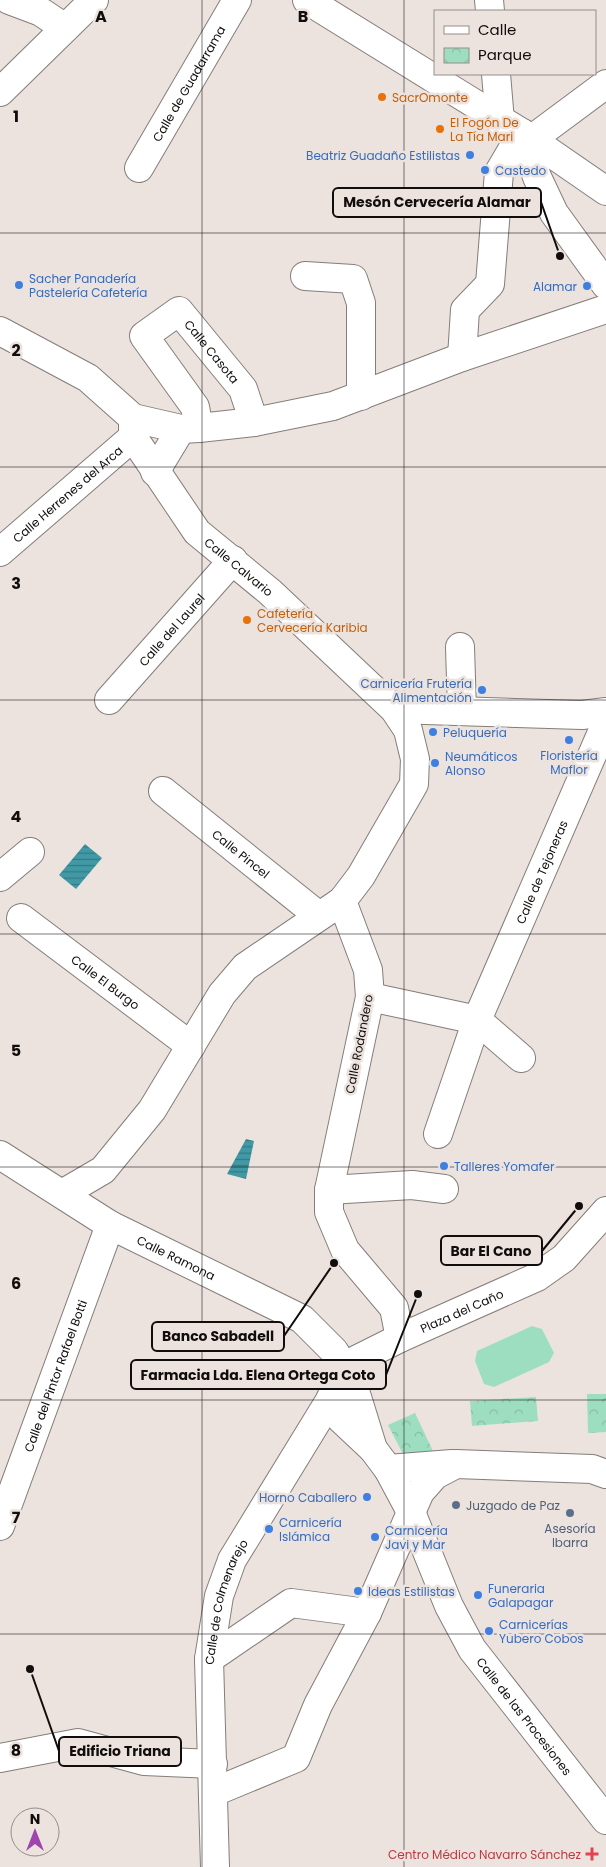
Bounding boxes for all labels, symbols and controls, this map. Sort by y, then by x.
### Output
text: A [95,5,107,28]
text: B [298,5,308,28]
legend [434,10,596,75]
text: Calle [478,19,516,40]
street label: Calle de Guadarrama [148,22,229,145]
text: Parque [478,44,531,65]
place label: SacrOmonte [392,89,468,106]
marker: SacrOmonte [376,91,388,103]
text: 1 [13,105,19,128]
place label: El Fogón De La Tía Mari [450,114,519,145]
marker: El Fogón De La Tía Mari [434,123,446,135]
place label: Beatriz Guadaño Estilistas [306,147,460,164]
marker: Beatriz Guadaño Estilistas [464,149,476,161]
place label: Castedo [495,162,547,179]
marker: Castedo [479,164,491,176]
callout: Mesón Cervecería Alamar [333,188,541,217]
text: Mesón Cervecería Alamar [343,192,531,212]
place label: Sacher Panadería Pastelería Cafetería [29,270,147,301]
place label: Alamar [533,278,578,295]
marker: Sacher Panadería Pastelería Cafetería [13,279,25,291]
marker: Alamar [581,280,593,292]
street label: Calle Casota [181,316,243,387]
text: 2 [11,339,21,362]
street label: Calle Herrenes del Arca [9,441,126,546]
street label: Calle Calvario [201,533,277,600]
text: 3 [11,572,21,595]
street label: Calle del Laurel [135,590,208,670]
place label: Cafetería Cervecería Karibia [257,605,368,636]
marker: Cafetería Cervecería Karibia [241,614,253,626]
place label: Carnicería Frutería Alimentación [360,675,472,706]
marker: Carnicería Frutería Alimentación [476,684,488,696]
place label: Peluquería [443,724,507,741]
marker: Peluquería [427,726,439,738]
marker: Floristería Maflor [563,734,575,746]
place label: Floristería Maflor [540,747,598,778]
place label: Neumáticos Alonso [445,748,518,779]
marker: Neumáticos Alonso [429,757,441,769]
text: 4 [11,805,22,828]
street label: Calle de Tejoneras [511,817,571,926]
street label: Calle Pincel [209,825,273,882]
street label: Calle El Burgo [68,950,144,1013]
street label: Calle Rodandero [341,993,377,1095]
text: 5 [11,1039,21,1062]
place label: Talleres Yomafer [454,1158,555,1175]
marker: Talleres Yomafer [438,1160,450,1172]
street label: Calle Ramona [134,1231,218,1284]
callout: Bar El Cano [441,1236,542,1265]
text: Bar El Cano [451,1241,532,1261]
text: 6 [11,1272,21,1295]
street label: Plaza del Caño [417,1285,506,1337]
street label: Calle del Pintor Rafael Botti [19,1297,91,1454]
callout: Banco Sabadell [152,1322,284,1351]
text: Banco Sabadell [162,1326,274,1346]
callout: Farmacia Lda. Elena Ortega Coto [131,1360,386,1389]
text: Farmacia Lda. Elena Ortega Coto [141,1365,376,1385]
place label: Horno Caballero [259,1489,357,1506]
marker: Horno Caballero [361,1491,373,1503]
place label: Juzgado de Paz [466,1497,560,1514]
marker: Juzgado de Paz [450,1499,462,1511]
text: 7 [12,1506,21,1529]
marker: Asesoría Ibarra [564,1507,576,1519]
place label: Carnicería Islámica [279,1514,342,1545]
place label: Asesoría Ibarra [544,1520,596,1551]
place label: Carnicería Javi y Mar [385,1522,448,1553]
marker: Carnicería Islámica [263,1523,275,1535]
marker: Carnicería Javi y Mar [369,1531,381,1543]
street label: Calle de Colmenarejo [200,1535,252,1665]
place label: Funeraria Galapagar [488,1580,554,1611]
place label: Ideas Estilistas [368,1583,455,1600]
marker: Ideas Estilistas [352,1585,364,1597]
marker: Funeraria Galapagar [472,1589,484,1601]
place label: Carnicerías Yubero Cobos [499,1616,584,1647]
marker: Carnicerías Yubero Cobos [483,1625,495,1637]
street label: Calle de las Procesiones [473,1653,576,1778]
callout: Edificio Triana [59,1737,181,1766]
text: 8 [11,1739,21,1762]
text: Edificio Triana [69,1741,171,1761]
north arrow [10,1807,60,1857]
text: N [30,1809,40,1829]
place label: Centro Médico Navarro Sánchez [388,1846,581,1863]
marker: Centro Médico Navarro Sánchez [585,1847,599,1861]

